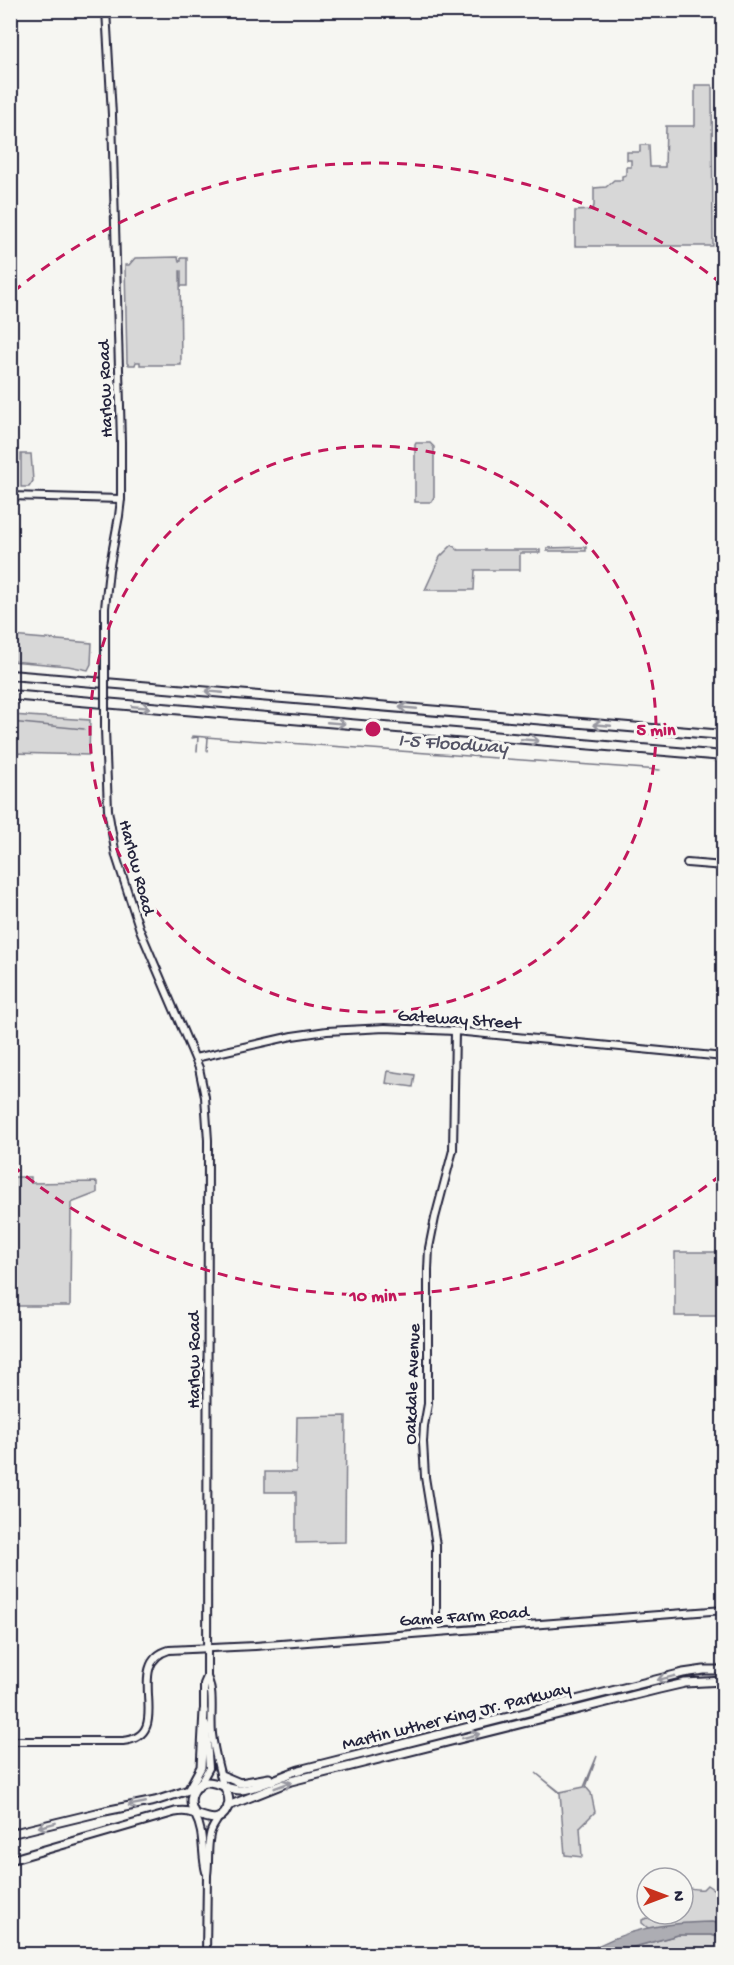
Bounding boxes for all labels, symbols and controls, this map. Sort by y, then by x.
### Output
street label: Harlow Road [94,338,119,438]
one-way arrow [204,686,224,697]
one-way arrow [131,701,151,712]
one-way arrow [399,702,419,713]
one-way arrow [325,718,345,729]
centre of rings [363,719,383,739]
one-way arrow [593,719,613,730]
text: 5 min [637,721,676,742]
water label: I-5 Floodway [397,730,510,761]
one-way arrow [519,735,539,746]
street label: Harlow Road [113,818,159,919]
street label: Gateway Street [397,1006,523,1035]
text: 10 min [349,1287,397,1308]
street label: Harlow Road [185,1310,206,1409]
street label: Oakdale Avenue [401,1323,426,1445]
street label: Game Farm Road [399,1602,531,1632]
one-way arrow [657,1672,676,1684]
street label: Martin Luther King Jr. Parkway [340,1679,573,1756]
one-way arrow [462,1729,481,1741]
one-way arrow [273,1778,292,1789]
one-way arrow [127,1799,147,1810]
one-way arrow [38,1819,57,1831]
north arrow [635,1866,695,1926]
text: N [667,1891,686,1902]

